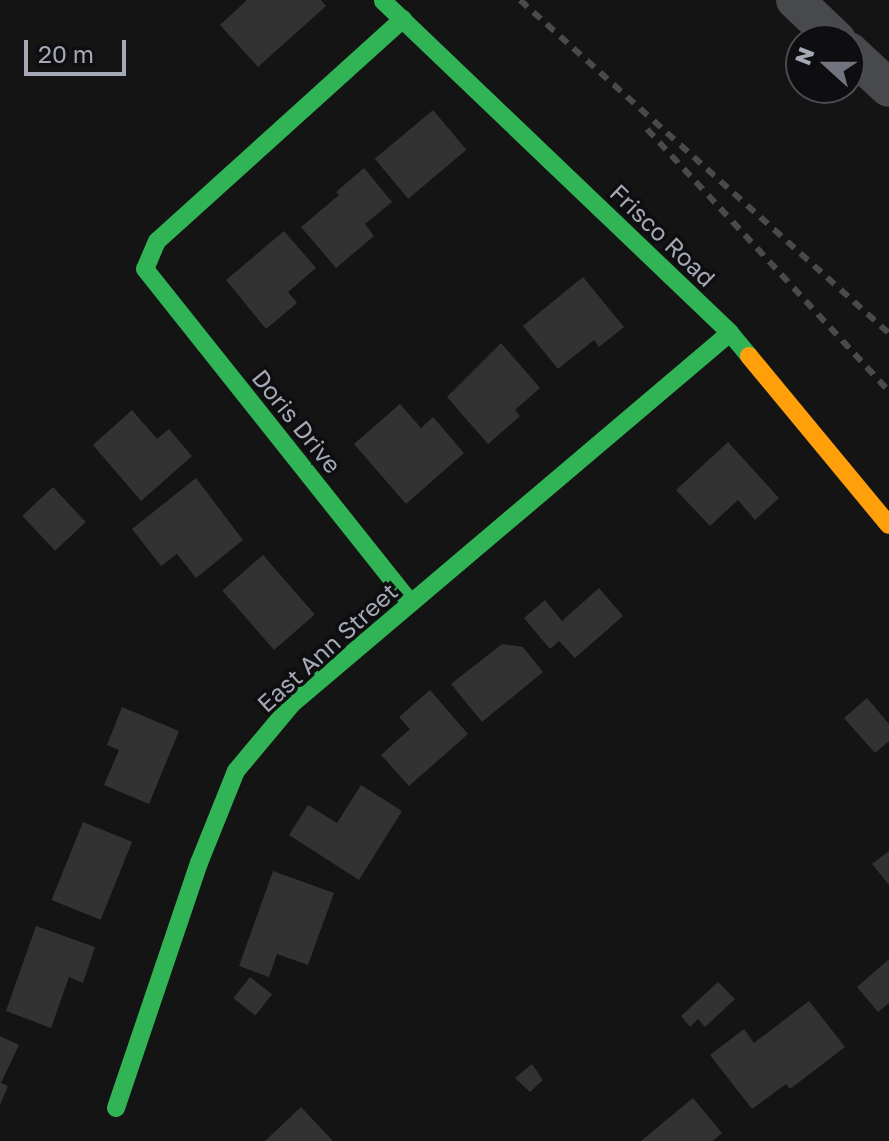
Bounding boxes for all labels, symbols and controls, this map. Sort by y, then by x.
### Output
scale bar [28,24,130,74]
north arrow [785,24,865,104]
text: 20 m [38,39,94,68]
text: N [788,43,820,69]
street label: Frisco Road [604,178,722,292]
street label: Doris Drive [246,363,348,479]
street label: East Ann Street [251,576,403,718]

